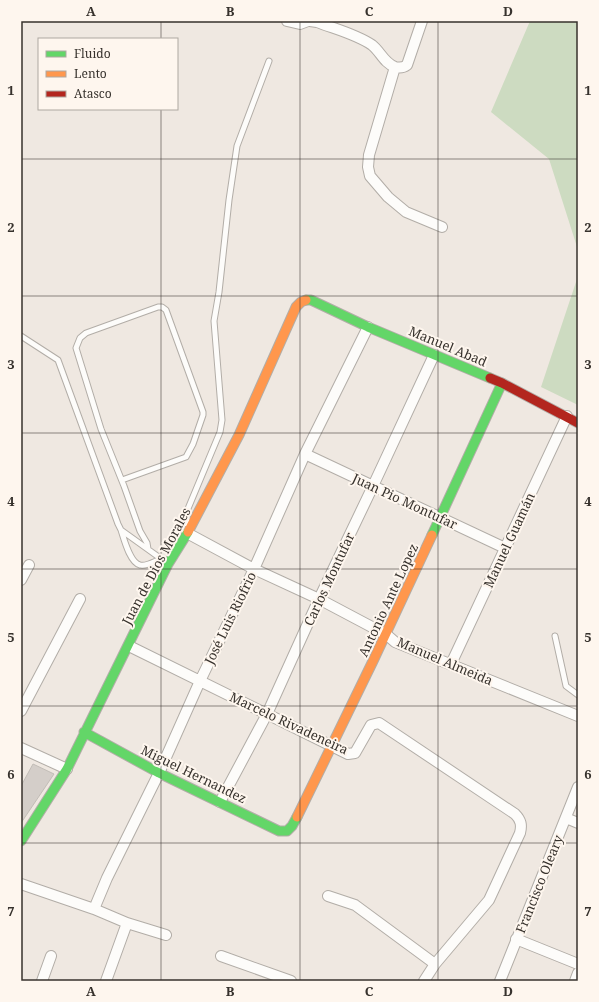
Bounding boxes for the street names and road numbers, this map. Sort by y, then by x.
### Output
street label: Manuel Abad [406,322,490,370]
street label: Juan Pio Montufar [349,468,460,533]
street label: Manuel Guamán [479,489,539,591]
street label: Juan de Dios Morales [117,504,195,629]
street label: Carlos Montufar [299,529,359,629]
street label: Antonio Ante Lopez [354,541,422,659]
street label: José Luis Riofrio [199,569,260,668]
street label: Manuel Almeida [394,633,496,689]
street label: Marcelo Rivadeneira [227,688,351,758]
street label: Miguel Hernandez [138,741,250,807]
street label: Francisco Oleary [511,832,567,936]

